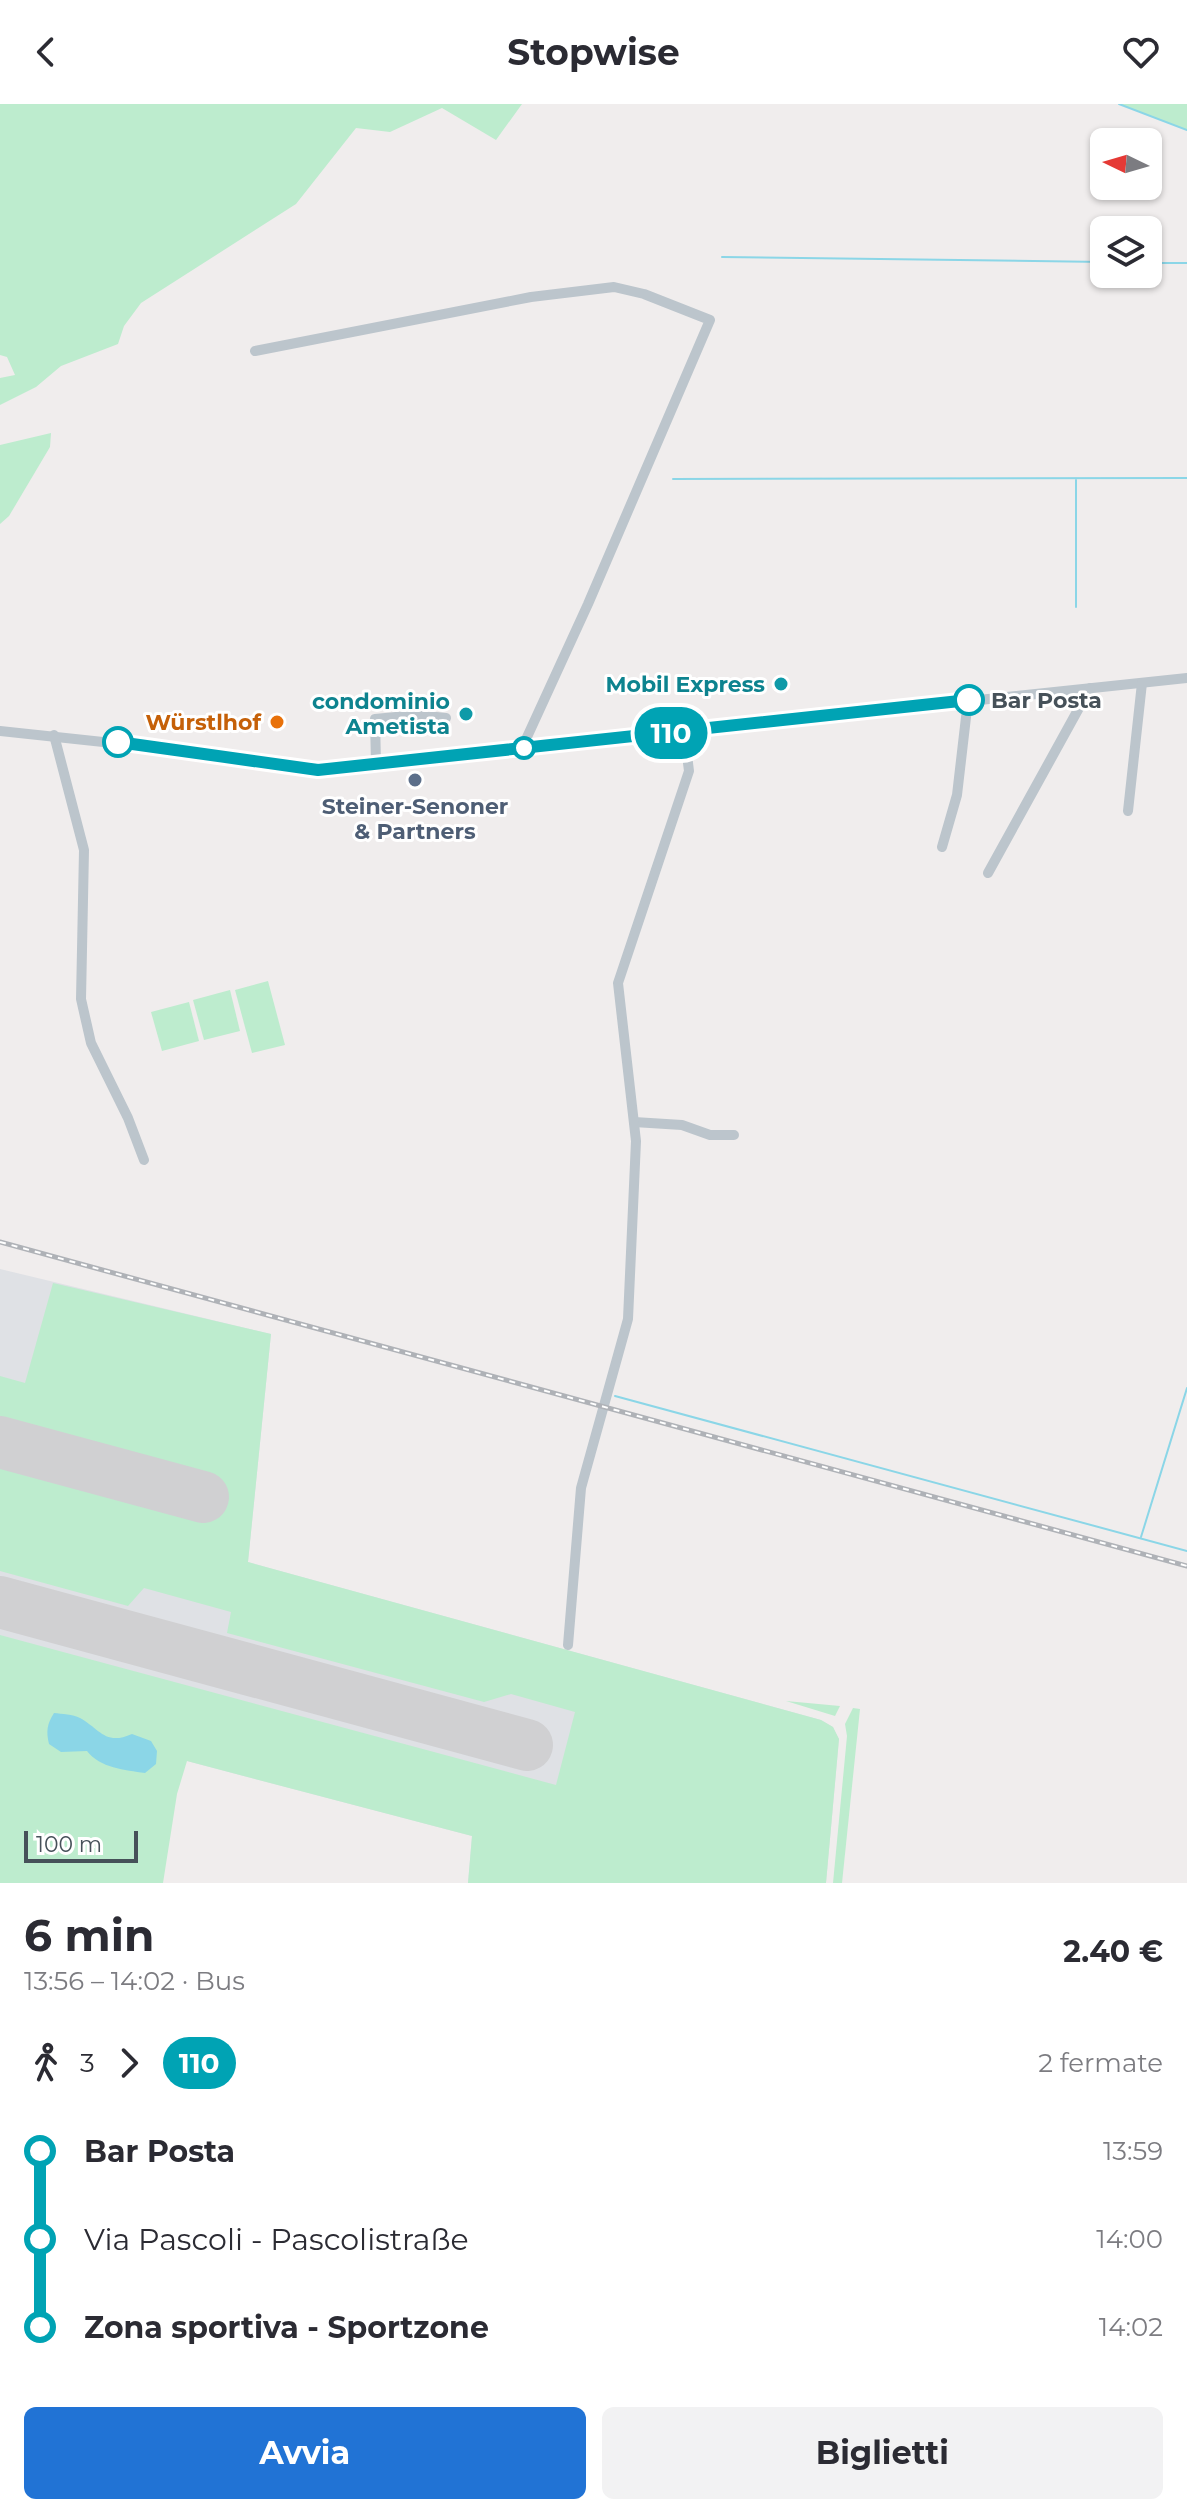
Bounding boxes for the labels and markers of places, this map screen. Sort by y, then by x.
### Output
place label: Mobil Express [606,671,765,698]
marker: Mobil Express [772,675,790,693]
marker: Bar Posta [954,685,984,715]
place label: Bar Posta [991,687,1102,714]
place label: condominio Ametista [312,688,450,740]
marker: condominio Ametista [457,705,475,723]
place label: Würstlhof [145,709,262,736]
marker: Würstlhof [268,713,286,731]
unlabelled marker [103,727,133,757]
unlabelled marker [513,737,535,759]
marker: Steiner-Senoner & Partners [406,771,424,789]
place label: Steiner-Senoner & Partners [322,793,508,845]

